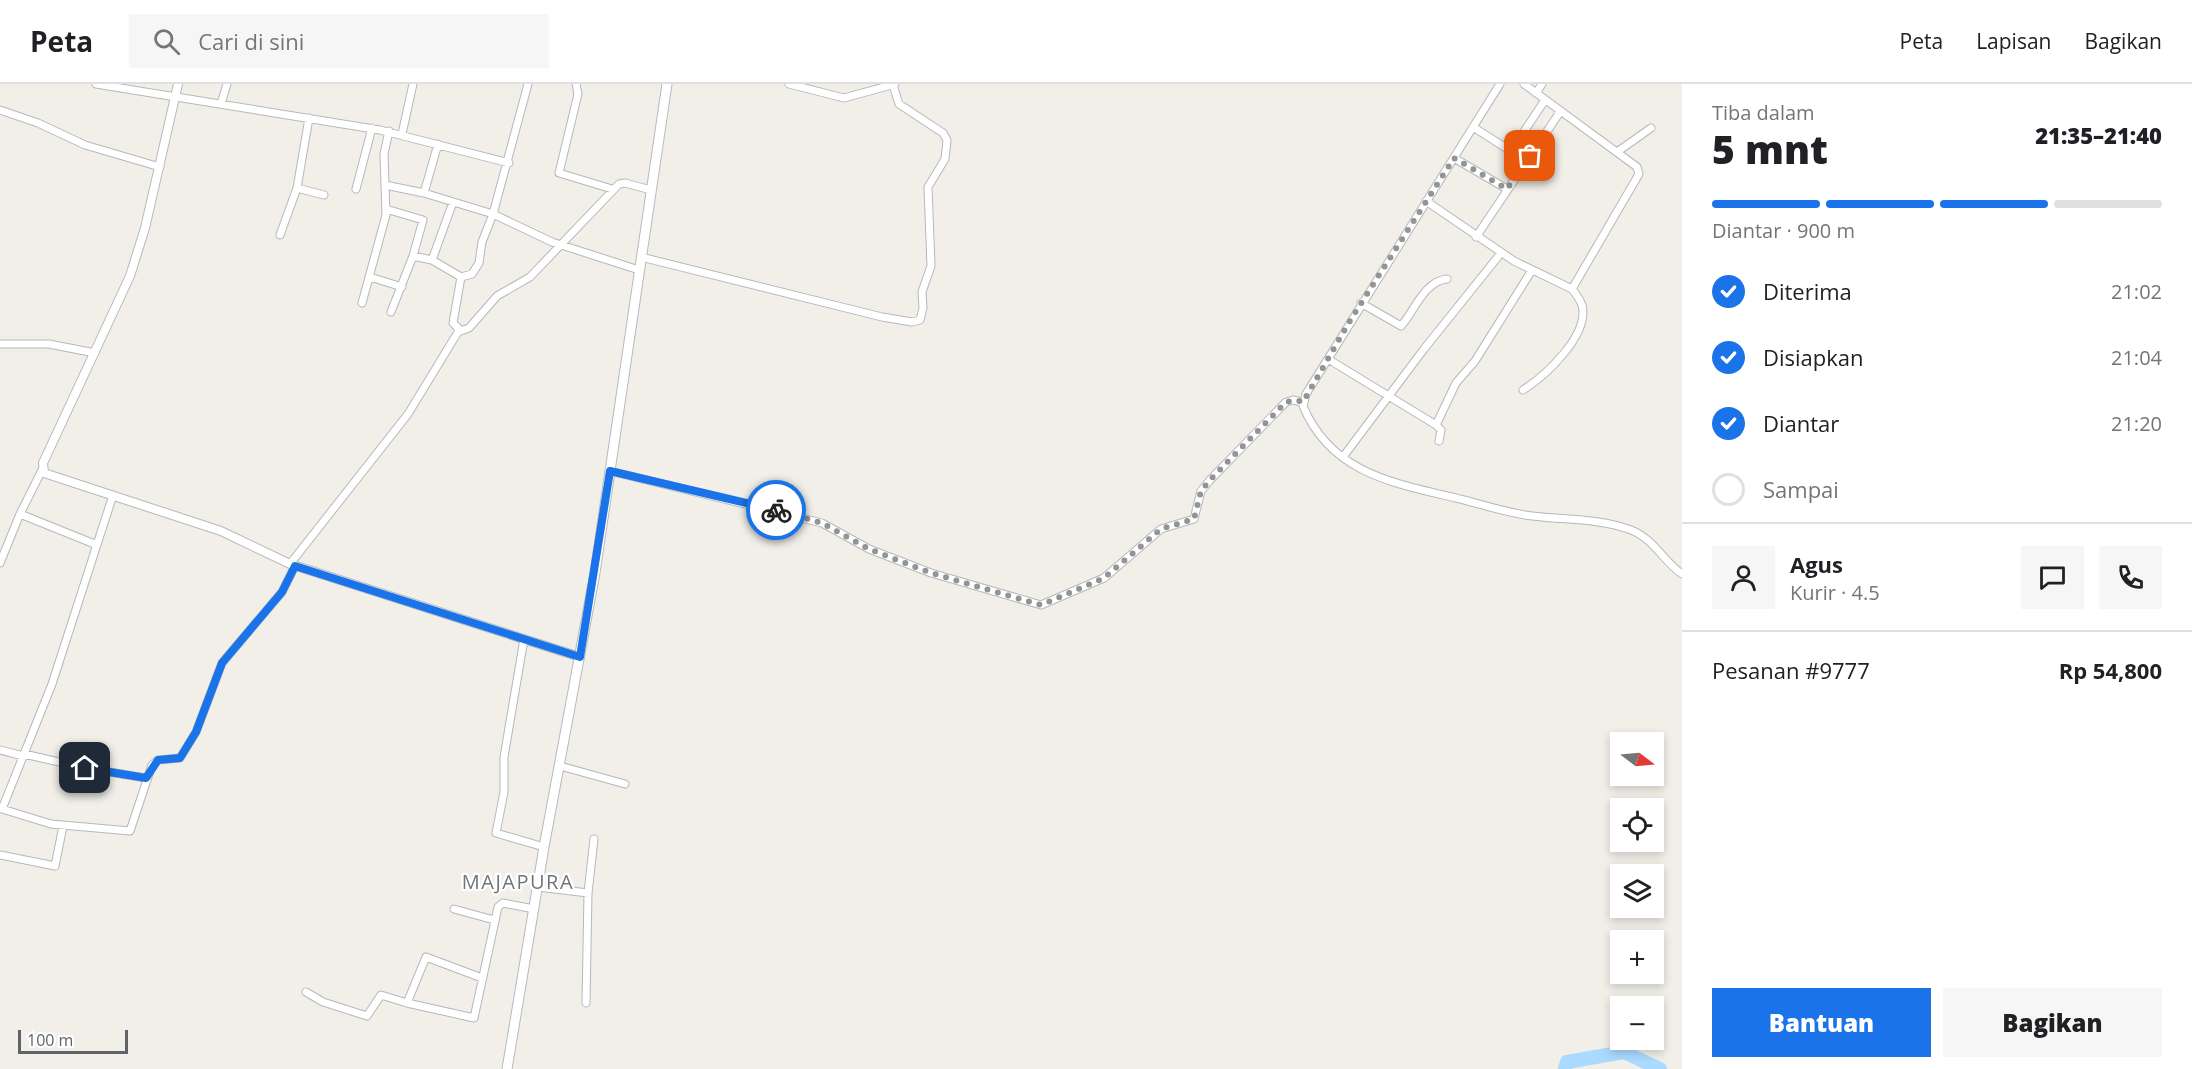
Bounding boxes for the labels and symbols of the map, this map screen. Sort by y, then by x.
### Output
pin [1504,130,1555,181]
courier [746,480,806,540]
north arrow [1610,732,1664,786]
pin [59,742,110,793]
district label: MAJAPURA [462,868,574,895]
scale bar [18,1027,128,1054]

